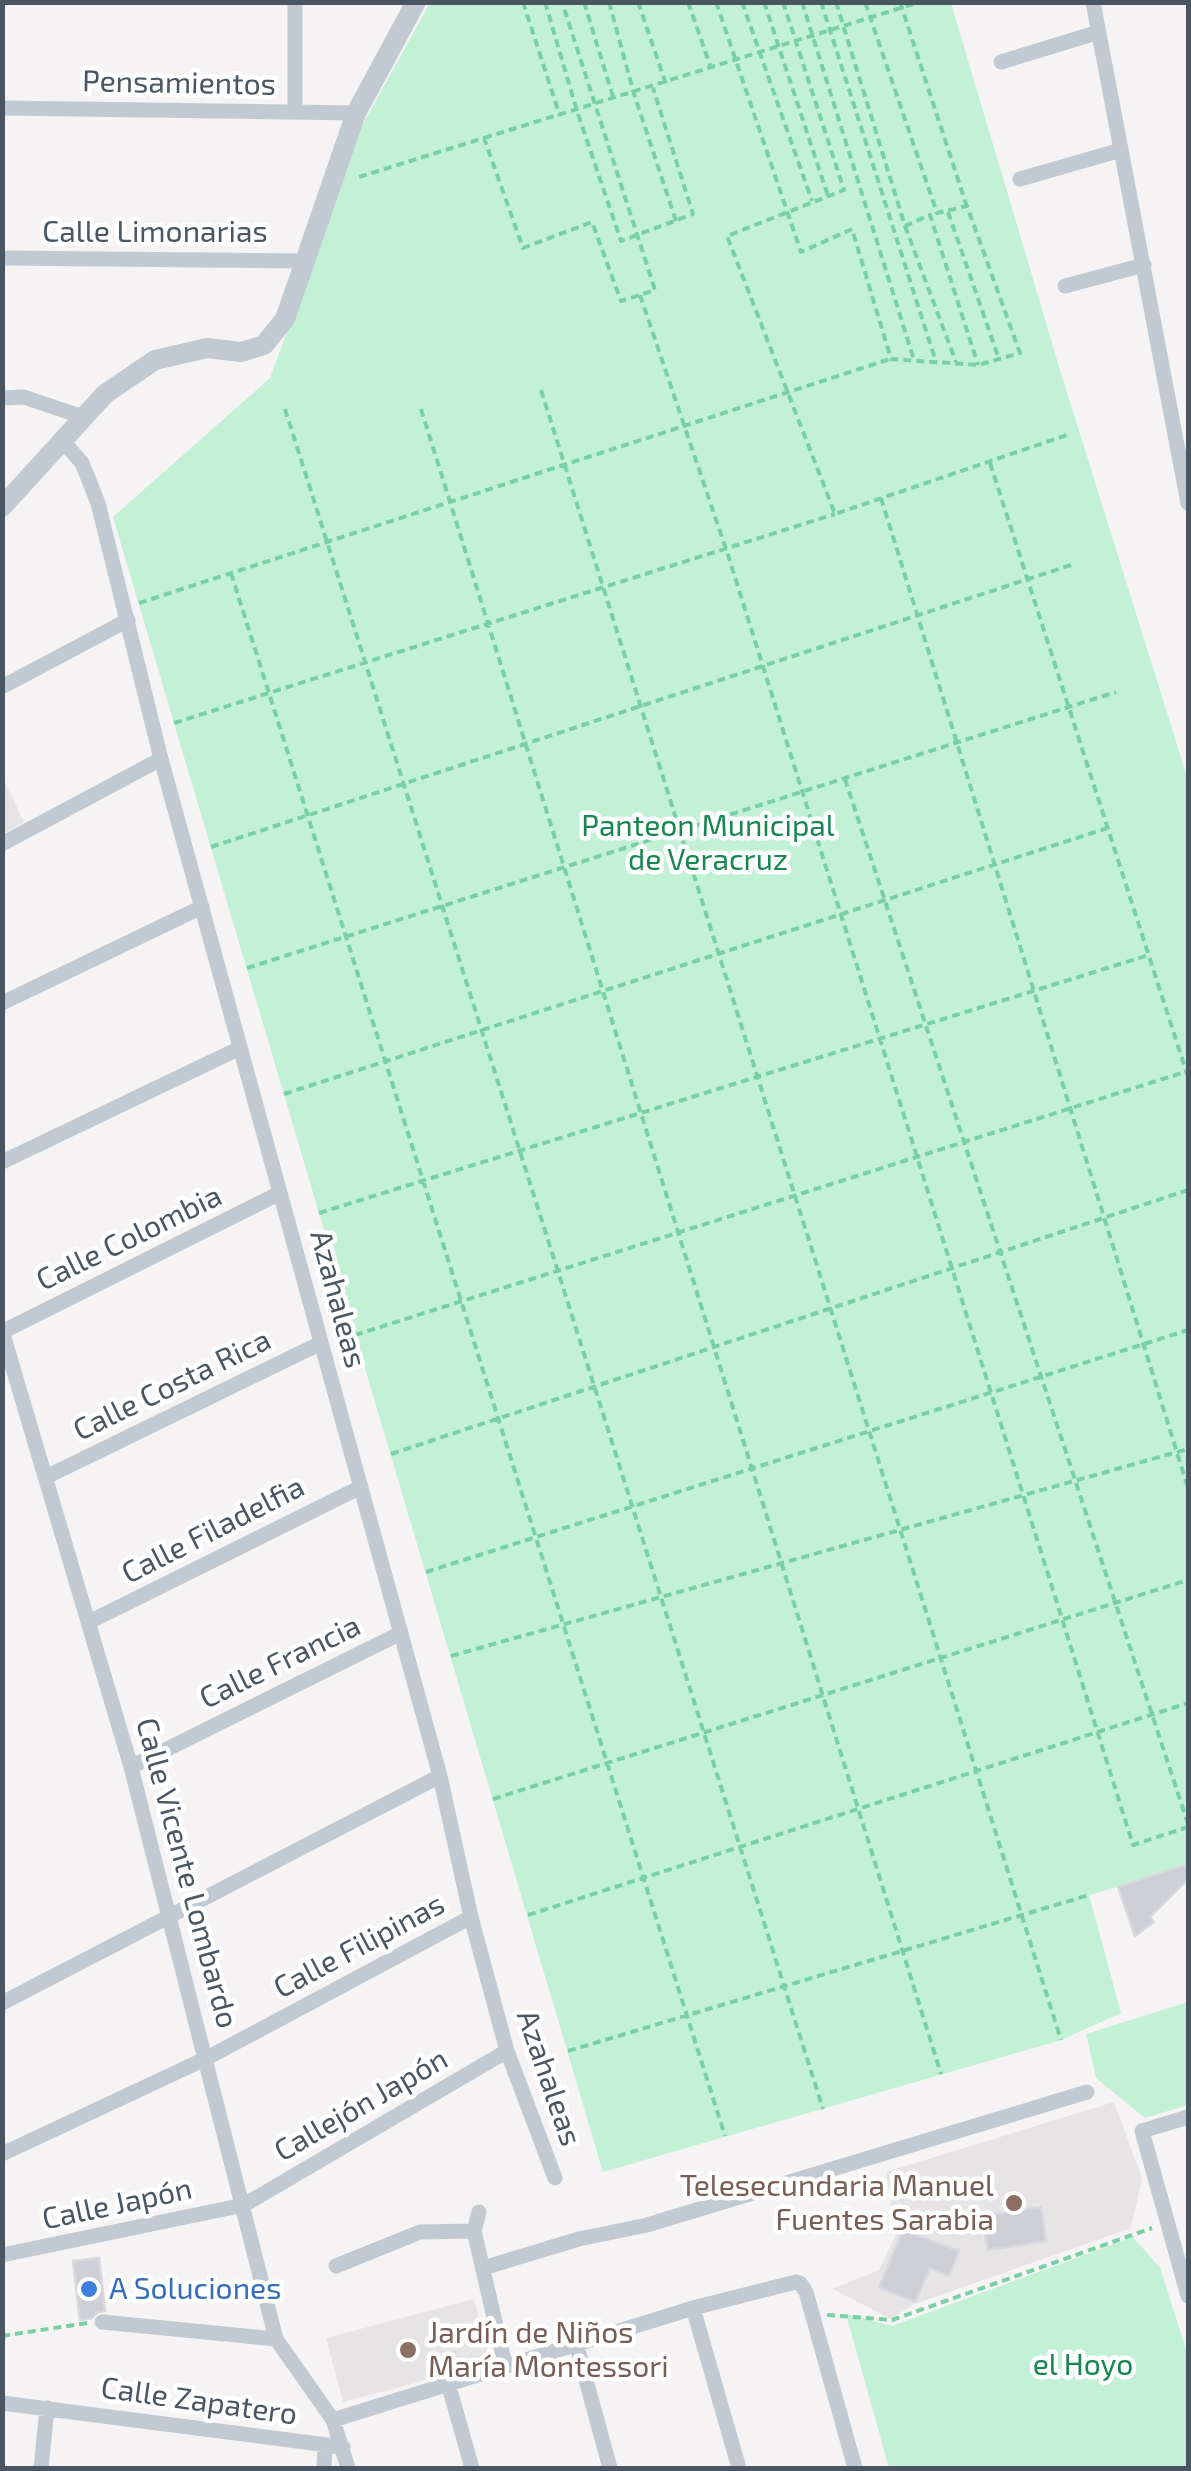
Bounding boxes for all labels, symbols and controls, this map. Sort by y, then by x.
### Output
street label: Pensamientos [82,61,276,101]
street label: Calle Limonarias [42,212,268,248]
park label: Panteon Municipal de Veracruz [581,806,835,876]
street label: Calle Colombia [30,1176,227,1297]
street label: Azahaleas [304,1226,376,1371]
street label: Calle Costa Rica [66,1320,276,1447]
street label: Calle Filadelfia [115,1467,309,1590]
street label: Calle Francia [193,1606,365,1715]
street label: Calle Vicente Lombardo [130,1713,248,2031]
street label: Calle Filipinas [267,1884,450,2004]
street label: Azahaleas [511,2005,591,2150]
street label: Callejón Japón [267,2039,453,2167]
place label: Telesecundaria Manuel Fuentes Sarabia [680,2166,994,2236]
street label: Calle Japón [38,2169,195,2235]
marker: Telesecundaria Manuel Fuentes Sarabia [1003,2192,1025,2214]
place label: A Soluciones [109,2269,281,2305]
marker: A Soluciones [78,2278,100,2300]
place label: Jardín de Niños María Montessori [428,2313,669,2383]
marker: Jardín de Niños María Montessori [397,2339,419,2361]
park label: el Hoyo [1033,2345,1133,2381]
street label: Calle Zapatero [99,2367,300,2431]

